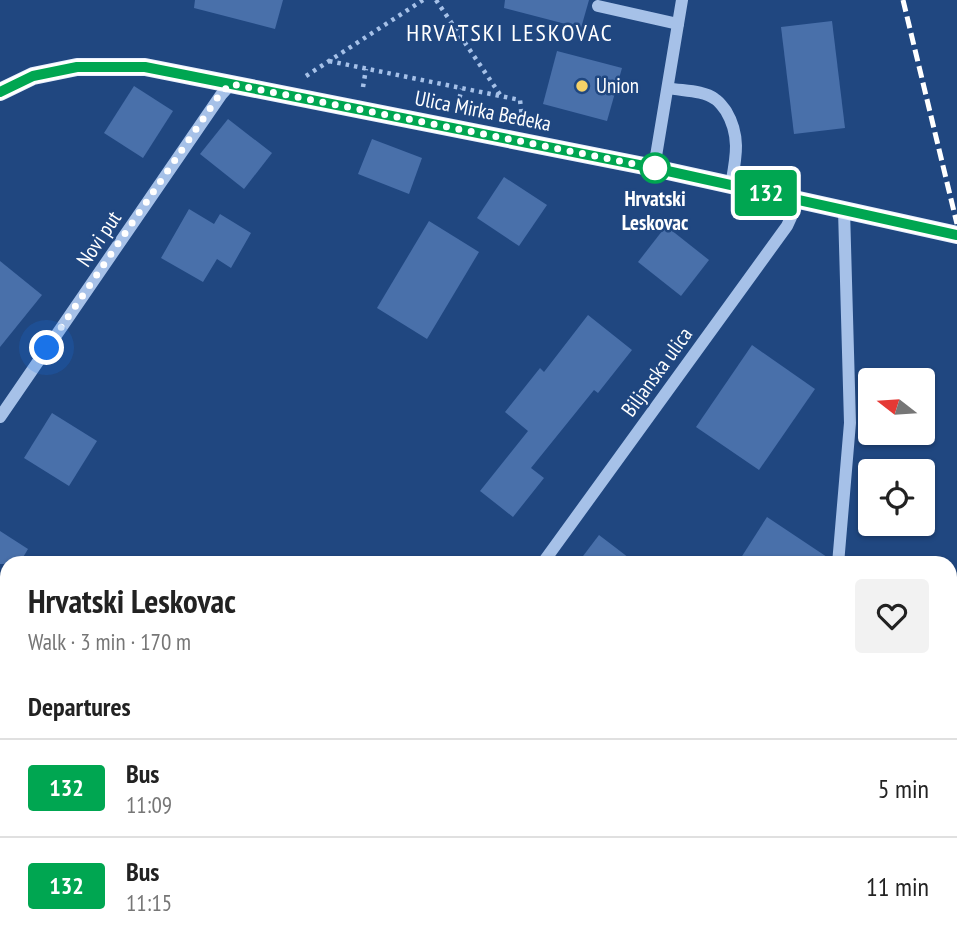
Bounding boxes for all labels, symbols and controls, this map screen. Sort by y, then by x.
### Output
district label: HRVATSKI LESKOVAC [406,17,614,48]
place label: Union [596,72,639,99]
marker: Union [574,78,590,94]
street label: Ulica Mirka Bedeka [413,84,554,137]
marker: Hrvatski Leskovac [640,153,670,183]
line badge: 132 [726,170,806,216]
text: 132 [749,177,783,208]
place label: Hrvatski Leskovac [622,185,689,236]
street label: Novi put [70,206,127,272]
street label: Biljanska ulica [615,322,698,422]
your location [29,330,64,365]
north arrow [858,368,934,444]
map controls [858,368,935,536]
button: locate [858,459,935,536]
text: Hrvatski Leskovac [28,579,236,622]
button: heart [855,579,929,653]
text: Walk · 3 min · 170 m [28,627,191,656]
text: Departures [28,690,131,723]
text: Bus [126,757,159,790]
text: 132 [49,772,84,803]
text: 5 min [878,772,929,805]
text: 11:09 [126,790,172,819]
text: Bus [126,855,159,888]
text: 132 [49,870,84,901]
text: 11 min [866,870,929,903]
text: 11:15 [126,888,172,917]

